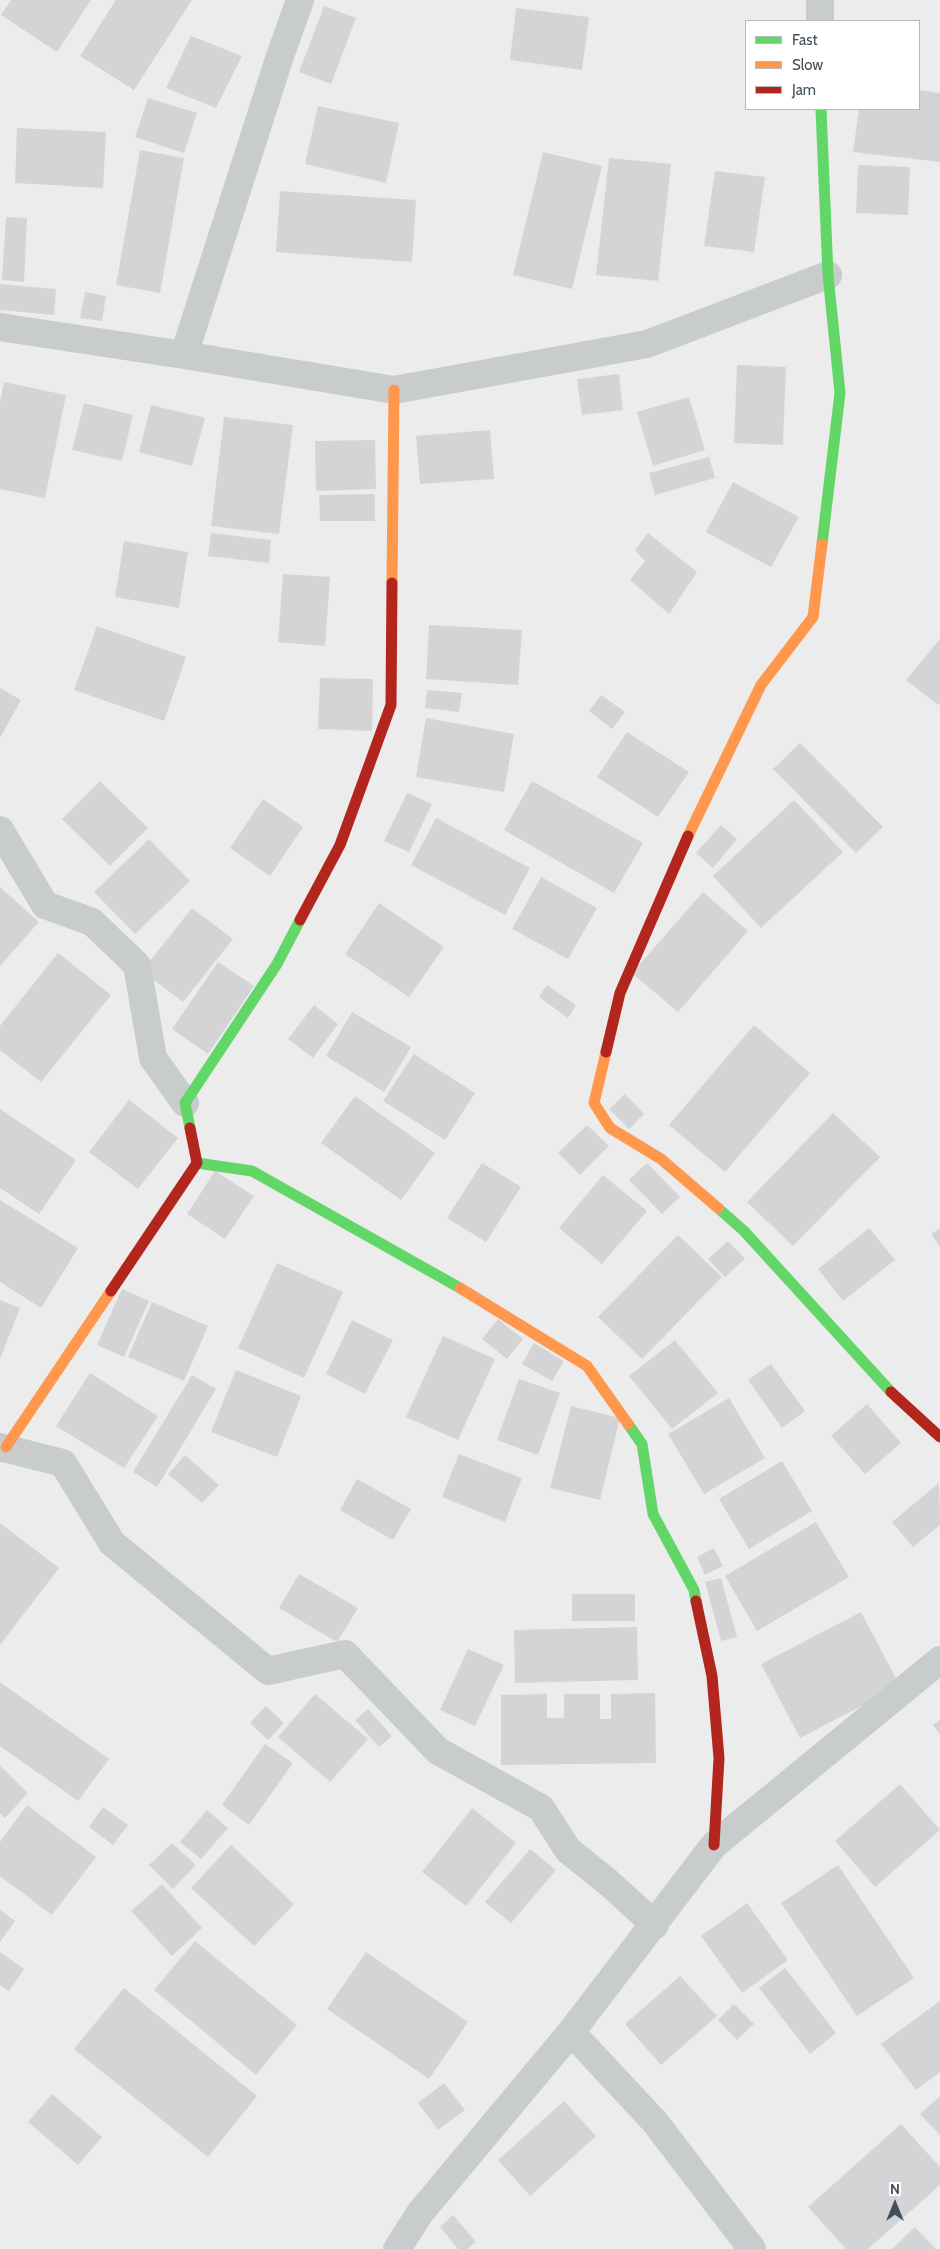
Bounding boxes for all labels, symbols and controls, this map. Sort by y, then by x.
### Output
legend [745,20,920,110]
text: Fast [792,31,817,49]
text: Slow [792,56,823,74]
text: Jam [792,81,816,99]
north arrow [870,2179,920,2229]
text: N [890,2180,900,2198]

